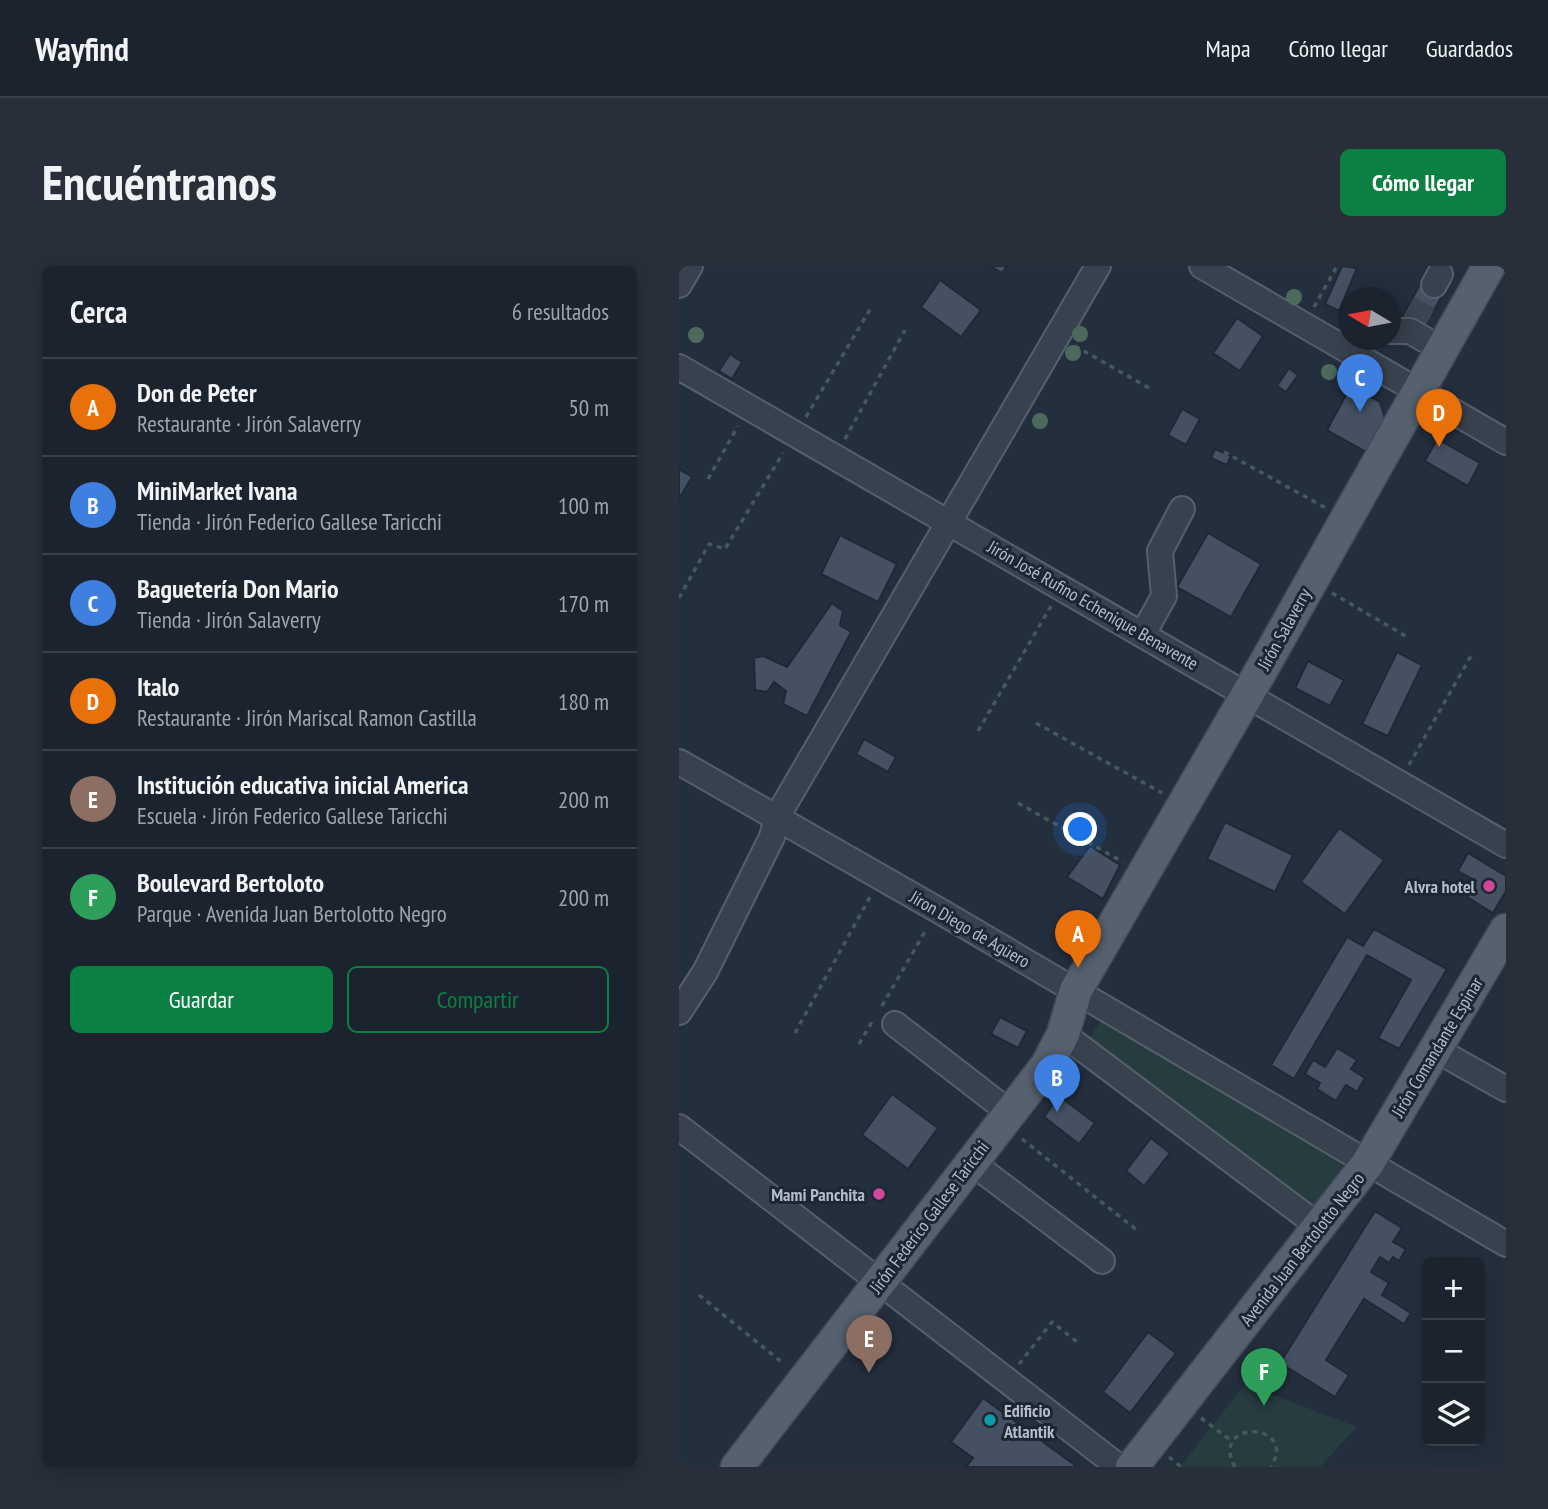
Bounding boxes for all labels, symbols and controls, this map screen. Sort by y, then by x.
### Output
text: Wayfind [35,27,129,70]
text: Mapa [1206,33,1251,64]
text: Cómo llegar [1289,33,1388,64]
text: Guardados [1426,33,1513,64]
button: Cómo llegar [1340,149,1506,216]
text: Encuéntranos [42,150,277,214]
north arrow [1338,287,1401,350]
text: Cerca [70,292,127,331]
text: 6 resultados [512,297,609,326]
pin: C [1337,354,1383,412]
text: Don de Peter [137,376,257,409]
pin: D [1416,389,1462,447]
text: A [87,393,99,422]
text: 50 m [568,393,609,422]
text: Restaurante · Jirón Salaverry [137,409,361,438]
text: MiniMarket Ivana [137,474,297,507]
text: B [87,491,99,520]
text: 100 m [558,491,609,520]
text: Tienda · Jirón Federico Gallese Taricchi [137,507,442,536]
street label: Jirón José Rufino Echenique Benavente [983,535,1203,675]
text: Baguetería Don Mario [137,572,338,605]
street label: Jirón Salaverry [1252,584,1316,675]
text: C [88,589,98,618]
text: 170 m [558,589,609,618]
text: Tienda · Jirón Salaverry [137,605,321,634]
text: Italo [137,670,179,703]
text: D [87,687,99,716]
text: 180 m [558,687,609,716]
text: Restaurante · Jirón Mariscal Ramon Castilla [137,703,477,732]
text: Institución educativa inicial America [137,768,469,801]
text: E [88,785,98,814]
text: 200 m [558,785,609,814]
text: Escuela · Jirón Federico Gallese Taricchi [137,801,448,830]
your location [1063,812,1097,846]
text: Boulevard Bertoloto [137,866,324,899]
place label: Alvra hotel [1404,875,1476,898]
marker: Alvra hotel [1481,878,1497,894]
text: F [88,883,98,912]
text: 200 m [558,883,609,912]
street label: Jíron Diego de Agüero [905,885,1035,973]
text: Parque · Avenida Juan Bertolotto Negro [137,899,447,928]
pin: A [1055,910,1101,968]
button: Guardar [70,966,333,1033]
button: Compartir [347,966,609,1033]
street label: Jirón Comandante Espinar [1386,973,1488,1122]
pin: B [1034,1054,1080,1112]
street label: Jirón Federico Gallese Taricchi [864,1136,994,1299]
street label: Avenida Juan Bertolotto Negro [1235,1167,1369,1330]
place label: Mami Panchita [771,1183,865,1206]
marker: Mami Panchita [871,1186,887,1202]
map controls [1422,1257,1485,1446]
button: + [1422,1257,1485,1320]
pin: E [846,1315,892,1373]
button: − [1422,1320,1485,1383]
pin: F [1241,1348,1287,1406]
button: layers [1422,1383,1485,1446]
place label: Edificio Atlantik [1003,1399,1055,1443]
marker: Edificio Atlantik [982,1412,998,1428]

